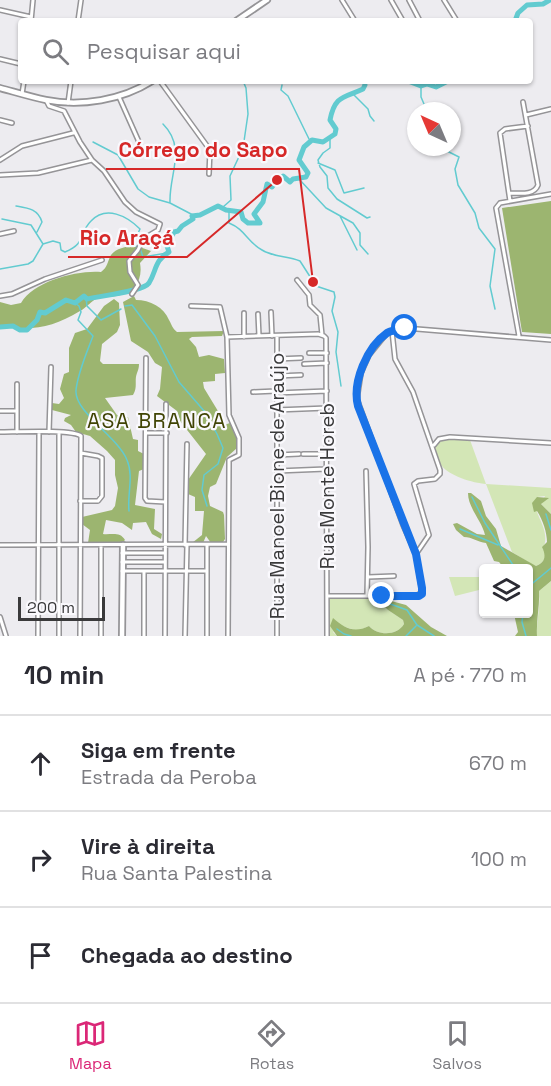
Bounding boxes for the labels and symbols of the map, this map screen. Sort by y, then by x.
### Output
north arrow [407,102,461,156]
callout: Córrego do Sapo [106,130,299,169]
text: Córrego do Sapo [118,136,288,163]
callout: Rio Araçá [68,218,187,257]
text: Rio Araçá [80,224,174,251]
route start [391,314,417,340]
street label: Rua Manoel Bione de Araújo [264,353,290,619]
street label: Rua Monte Horeb [314,403,340,569]
district label: ASA BRANCA [87,407,227,434]
route end [368,582,394,608]
scale bar [18,594,105,622]

